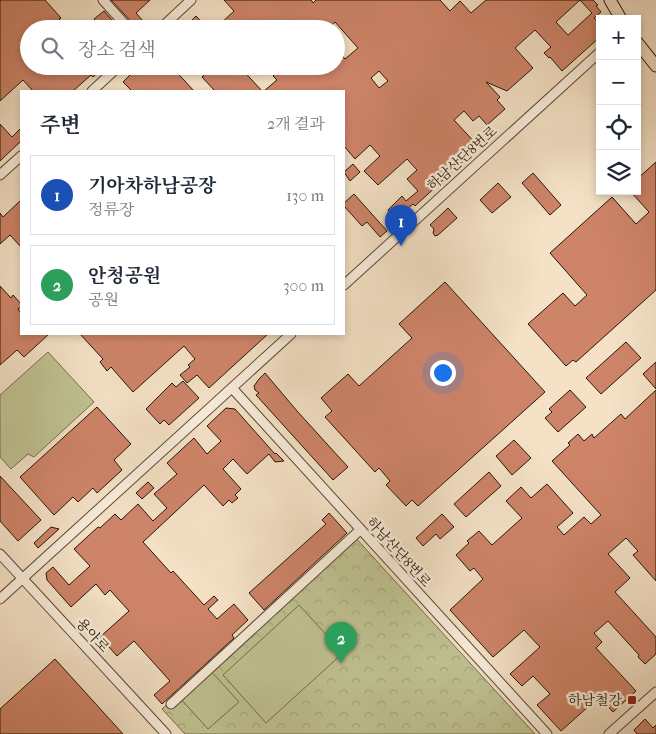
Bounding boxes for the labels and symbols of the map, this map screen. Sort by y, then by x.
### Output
street label: 하남산단8번로 [424,122,501,194]
pin: 1 [385,205,417,246]
your location [430,360,456,386]
street label: 하남산단8번로 [363,514,435,591]
street label: 용아로 [73,615,113,656]
pin: 2 [325,622,357,663]
place label: 하남철강 [568,692,622,709]
marker: 하남철강 [626,694,638,706]

